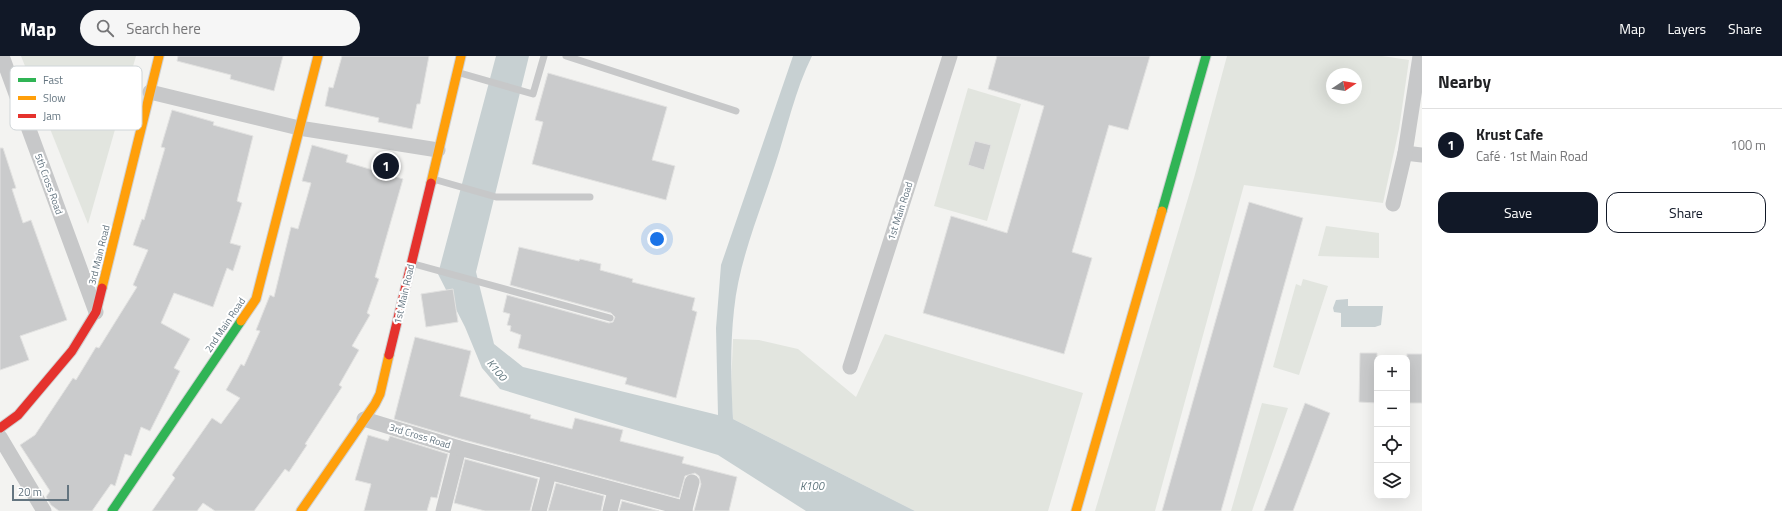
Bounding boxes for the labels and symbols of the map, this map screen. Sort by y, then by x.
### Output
legend [10,66,142,130]
north arrow [1326,68,1362,104]
text: Fast [43,72,63,88]
text: Slow [43,90,66,106]
text: Jam [43,108,61,124]
street label: 5th Cross Road [31,151,67,217]
pin: 1 [373,151,399,181]
street label: 1st Main Road [883,180,917,242]
street label: 3rd Main Road [84,223,114,287]
your location [647,229,667,249]
street label: 1st Main Road [390,263,418,325]
street label: 2nd Main Road [201,295,249,355]
water label: K100 [483,356,511,385]
street label: 3rd Cross Road [387,420,453,452]
water label: K100 [800,478,825,494]
scale bar [12,483,69,502]

